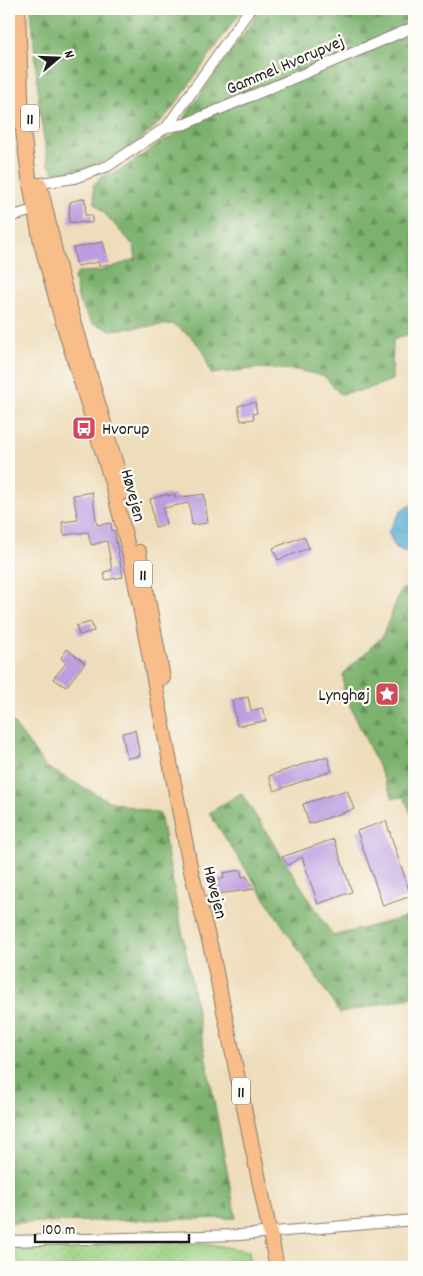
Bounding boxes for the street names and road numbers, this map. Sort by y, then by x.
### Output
street label: Gammel Hvorupvej [223,30,349,102]
road number: 11 [21,105,39,132]
street label: Høvejen [113,467,151,525]
road number: 11 [134,560,152,588]
street label: Høvejen [195,864,232,922]
road number: 11 [232,1078,250,1104]

